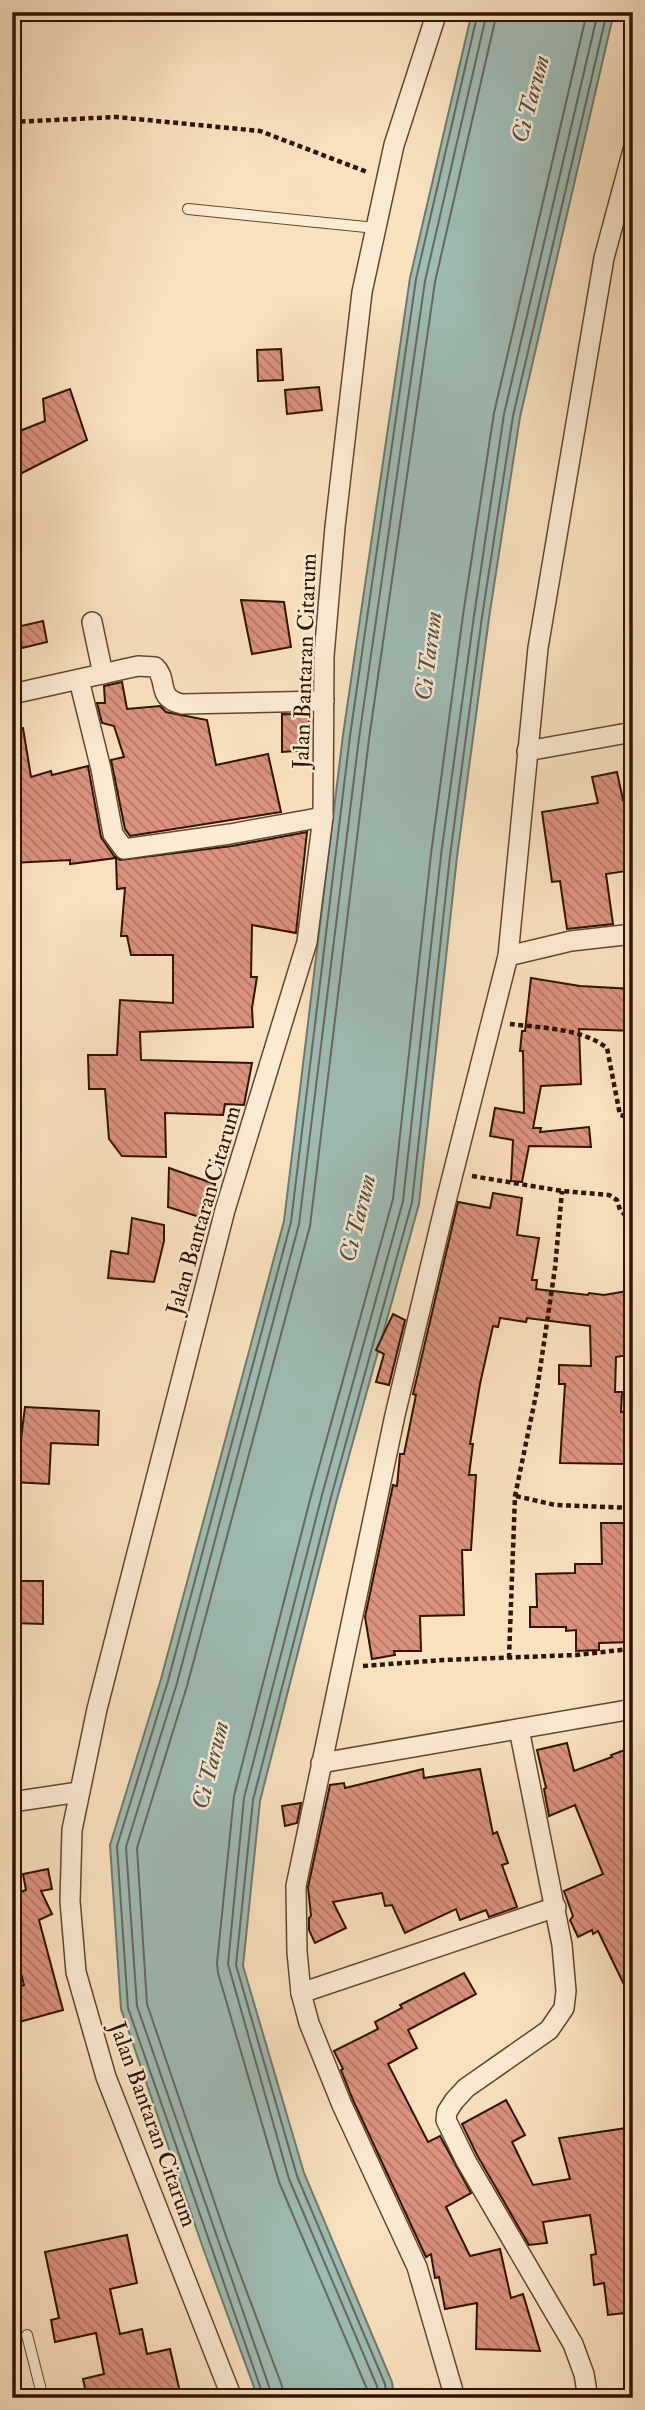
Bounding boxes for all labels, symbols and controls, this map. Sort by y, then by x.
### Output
water label: Ci Tarum [504,52,557,146]
street label: Jalan Bantaran Citarum [286,552,323,771]
water label: Ci Tarum [408,610,449,702]
street label: Jalan Bantaran Citarum [159,1102,247,1319]
water label: Ci Tarum [332,1171,383,1265]
water label: Ci Tarum [185,1718,236,1812]
street label: Jalan Bantaran Citarum [103,2017,204,2231]

